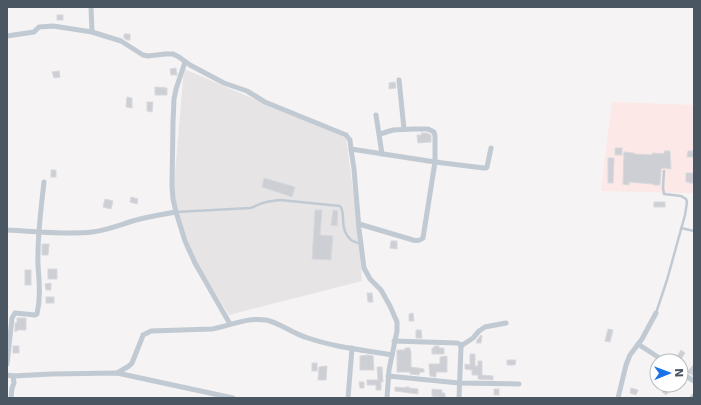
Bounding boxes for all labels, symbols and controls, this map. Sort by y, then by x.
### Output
north arrow [649,353,689,393]
text: N [672,368,685,378]

